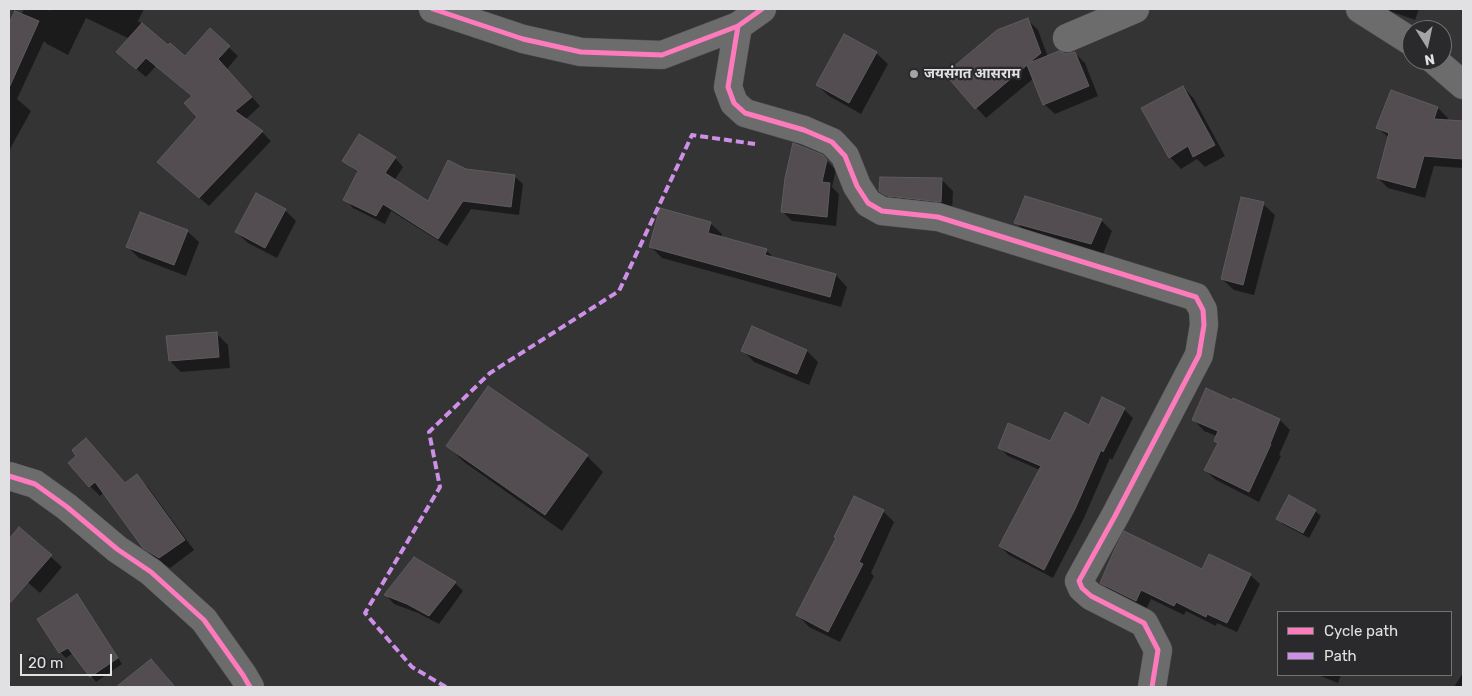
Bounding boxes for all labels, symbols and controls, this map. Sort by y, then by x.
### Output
north arrow [1402,20,1452,70]
text: N [1423,50,1436,69]
place label: जयसंगत आसराम [924,66,1020,82]
marker: जयसंगत आसराम [908,68,920,80]
legend [1277,611,1452,676]
text: Cycle path [1324,622,1398,640]
scale bar [22,644,115,676]
text: Path [1324,647,1357,665]
text: 20 m [28,654,63,672]

